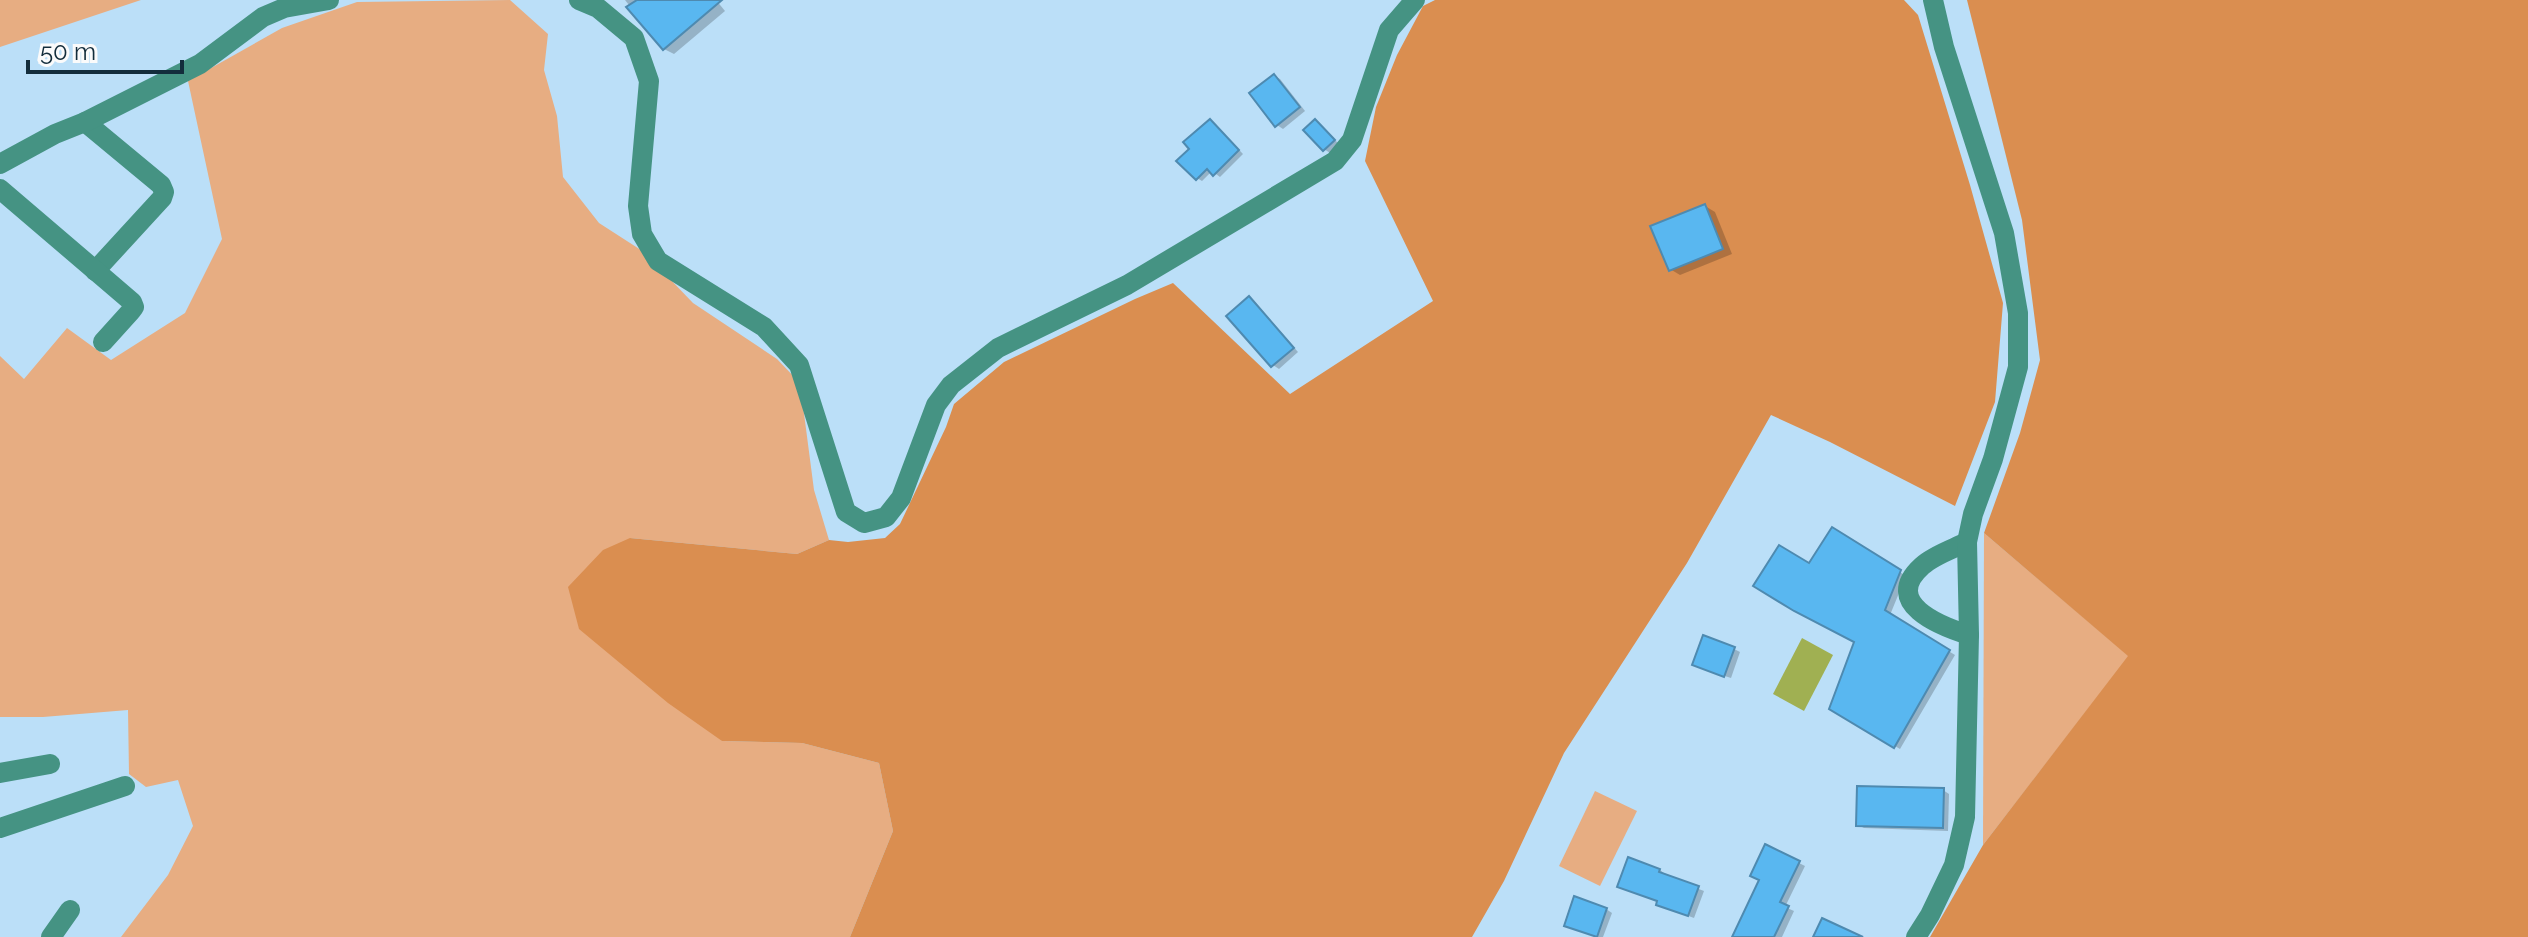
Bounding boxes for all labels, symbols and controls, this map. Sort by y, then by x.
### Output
scale bar [28,24,182,74]
text: 50 m [40,37,96,66]

